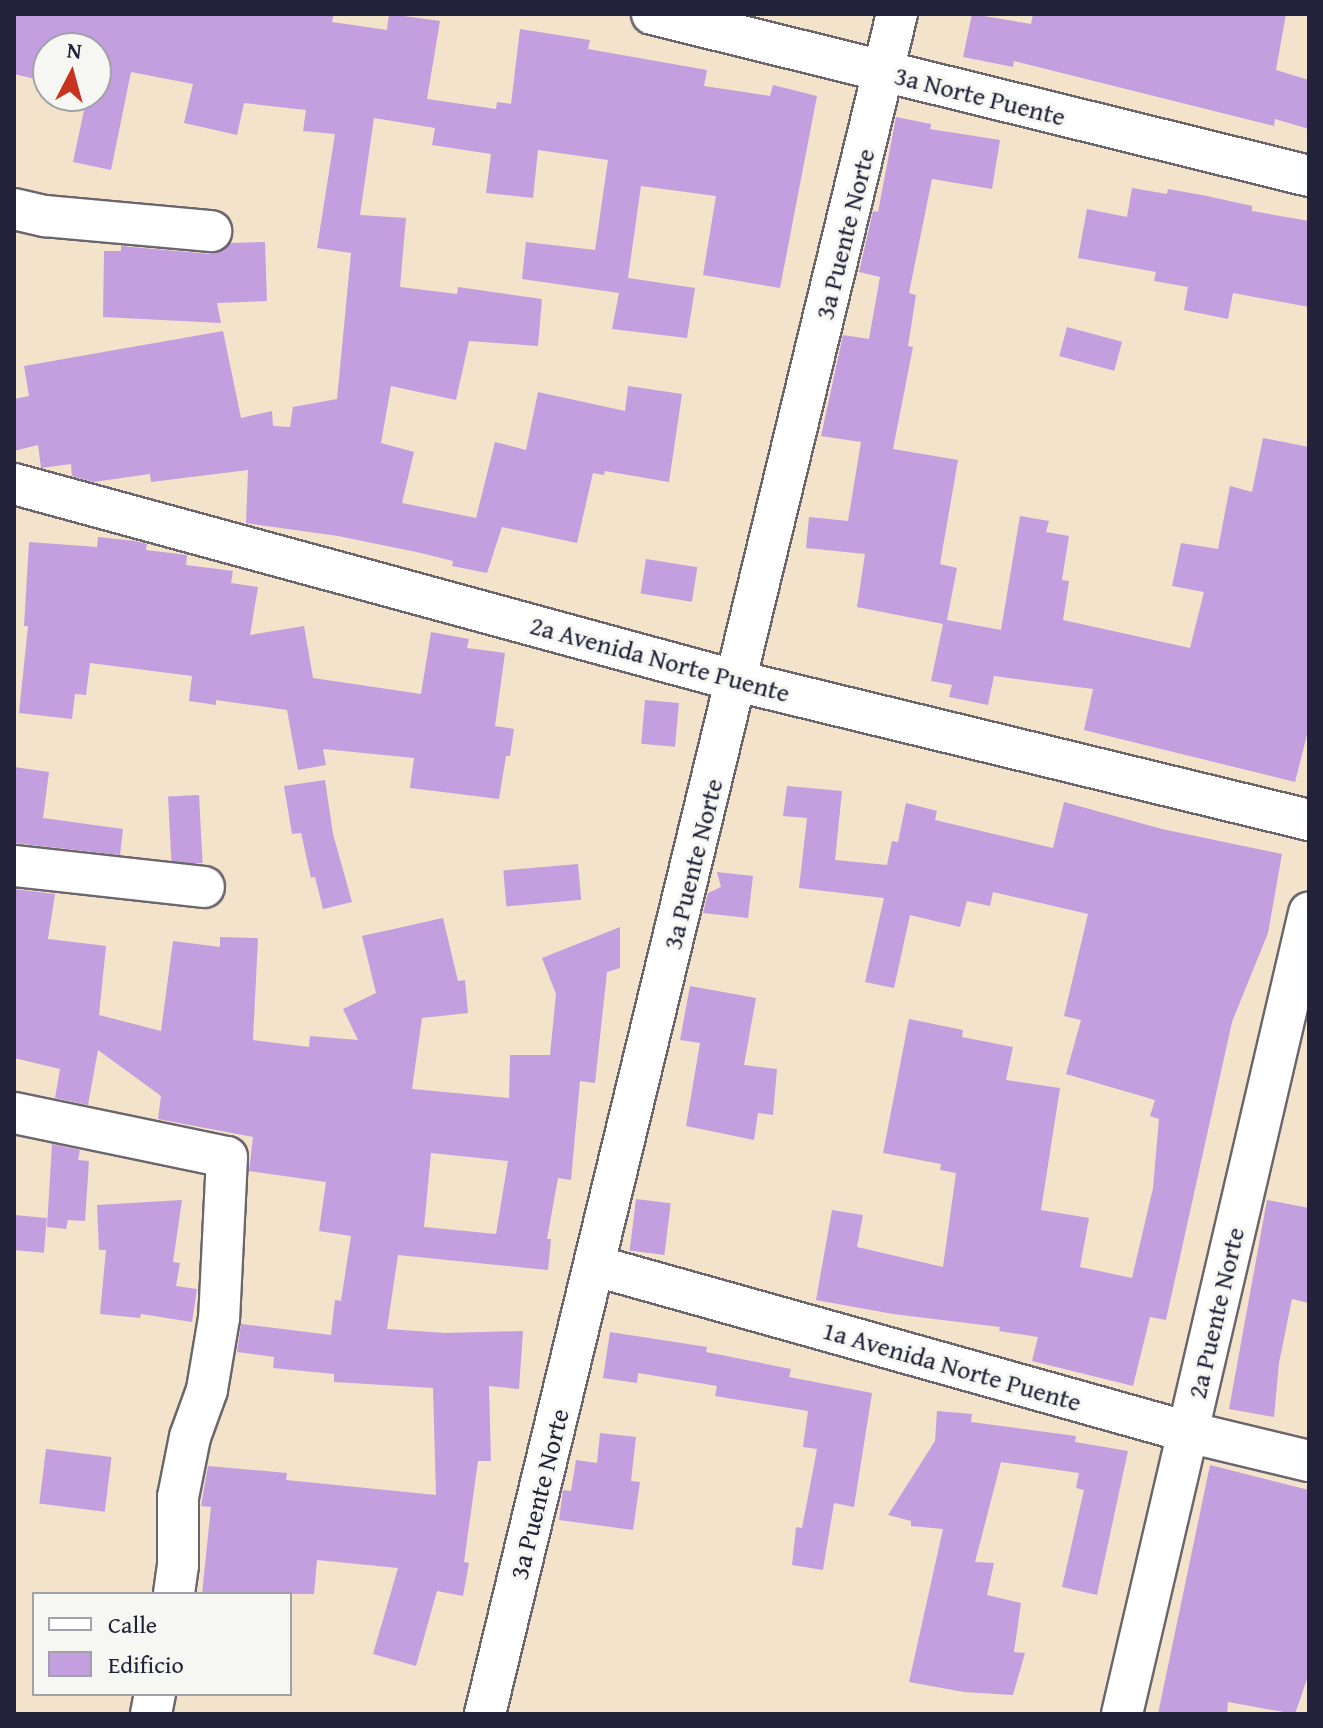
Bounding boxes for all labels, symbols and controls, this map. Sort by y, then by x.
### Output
north arrow [32,32,112,112]
text: N [65,33,83,67]
street label: 3a Norte Puente [891,60,1069,132]
street label: 3a Puente Norte [809,145,881,323]
street label: 2a Avenida Norte Puente [527,609,793,709]
street label: 3a Puente Norte [657,775,729,953]
street label: 2a Puente Norte [1181,1224,1251,1402]
street label: 1a Avenida Norte Puente [819,1314,1085,1418]
street label: 3a Puente Norte [503,1405,575,1583]
legend [32,1592,292,1696]
text: Calle [108,1607,157,1642]
text: Edificio [108,1647,184,1682]

